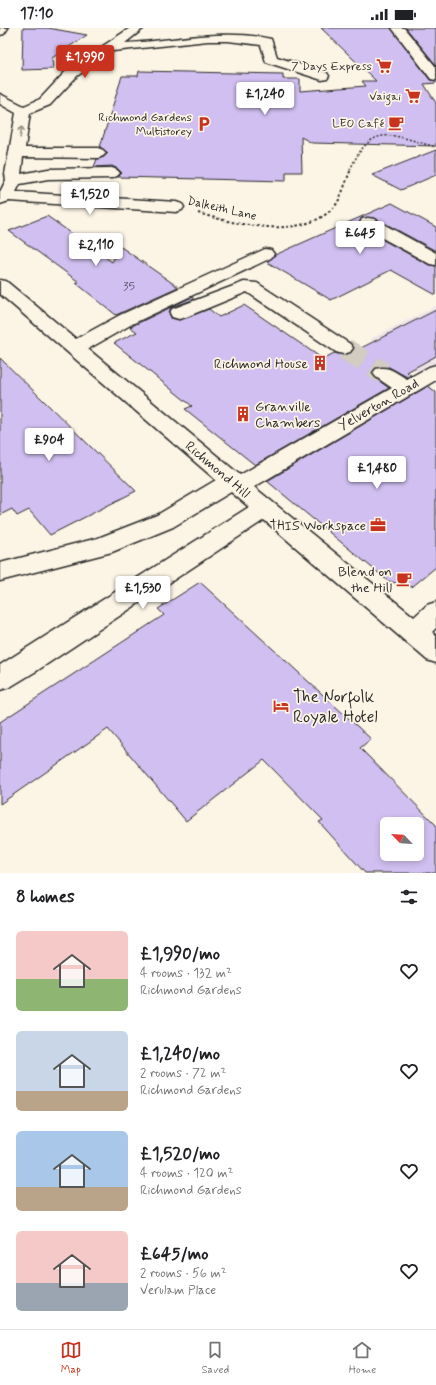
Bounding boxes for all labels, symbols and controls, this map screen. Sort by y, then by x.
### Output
text: 17:10 [20,4,54,24]
pin: £1,990 [52,45,118,79]
text: £1,990 [65,49,105,66]
supermarket icon: 7 Days Express [375,57,393,75]
place label: 7 Days Express [291,59,372,75]
pin: £1,240 [232,82,298,116]
text: £1,240 [245,86,285,103]
supermarket icon: Vaigai [404,87,422,105]
place label: Vaigai [369,89,401,106]
place label: Richmond Gardens Multistorey [98,110,192,140]
cafe icon: LEO Café [387,114,405,132]
parking icon: Richmond Gardens Multistorey [195,115,213,133]
place label: LEO Café [332,116,385,132]
one-way arrow [17,126,25,139]
pin: £1,520 [57,182,123,216]
text: £1,520 [70,186,110,203]
street label: Dalkeith Lane [186,193,258,225]
pin: £645 [336,221,384,255]
text: £645 [345,225,375,242]
pin: £2,110 [63,233,129,267]
text: £2,110 [78,237,114,254]
house number: 35 [123,279,135,295]
building icon: Richmond House [311,354,329,372]
place label: Richmond House [214,355,308,373]
street label: Yelverton Road [335,375,422,435]
place label: Granville Chambers [255,398,320,432]
building icon: Granville Chambers [234,405,252,423]
pin: £904 [25,428,73,462]
text: £904 [34,432,64,449]
street label: Richmond Hill [181,437,254,502]
pin: £1,480 [344,456,410,490]
text: £1,480 [357,460,397,477]
office icon: THIS Workspace [369,516,387,534]
place label: THIS Workspace [270,517,366,535]
place label: Blend on the Hill [338,563,392,597]
cafe icon: Blend on the Hill [395,570,413,588]
pin: £1,530 [110,576,176,610]
text: £1,530 [124,580,162,597]
place label: The Norfolk Royale Hotel [293,686,378,728]
hotel icon: The Norfolk Royale Hotel [272,697,290,715]
north arrow [380,817,424,861]
map controls [380,817,424,861]
text: 8 homes [16,886,75,908]
icon: filters [398,886,420,908]
text: £1,990/mo [140,943,220,965]
icon: home [48,947,96,995]
icon: heart [398,960,420,982]
text: 4 rooms · 132 m² [140,965,232,982]
text: Richmond Gardens [140,982,242,999]
text: £1,240/mo [140,1043,220,1065]
icon: home [48,1047,96,1095]
icon: heart [398,1060,420,1082]
text: 2 rooms · 72 m² [140,1065,226,1082]
text: Richmond Gardens [140,1082,242,1099]
text: £1,520/mo [140,1143,220,1165]
icon: home [48,1147,96,1195]
icon: heart [398,1160,420,1182]
text: 4 rooms · 120 m² [140,1165,233,1182]
text: Richmond Gardens [140,1182,242,1199]
text: £645/mo [140,1243,209,1265]
icon: home [48,1247,96,1295]
icon: heart [398,1260,420,1282]
text: 2 rooms · 56 m² [140,1265,227,1282]
text: Verulam Place [140,1282,216,1299]
tab: Map [60,1339,82,1377]
tab: Saved [201,1339,229,1377]
tab: Home [349,1339,376,1377]

